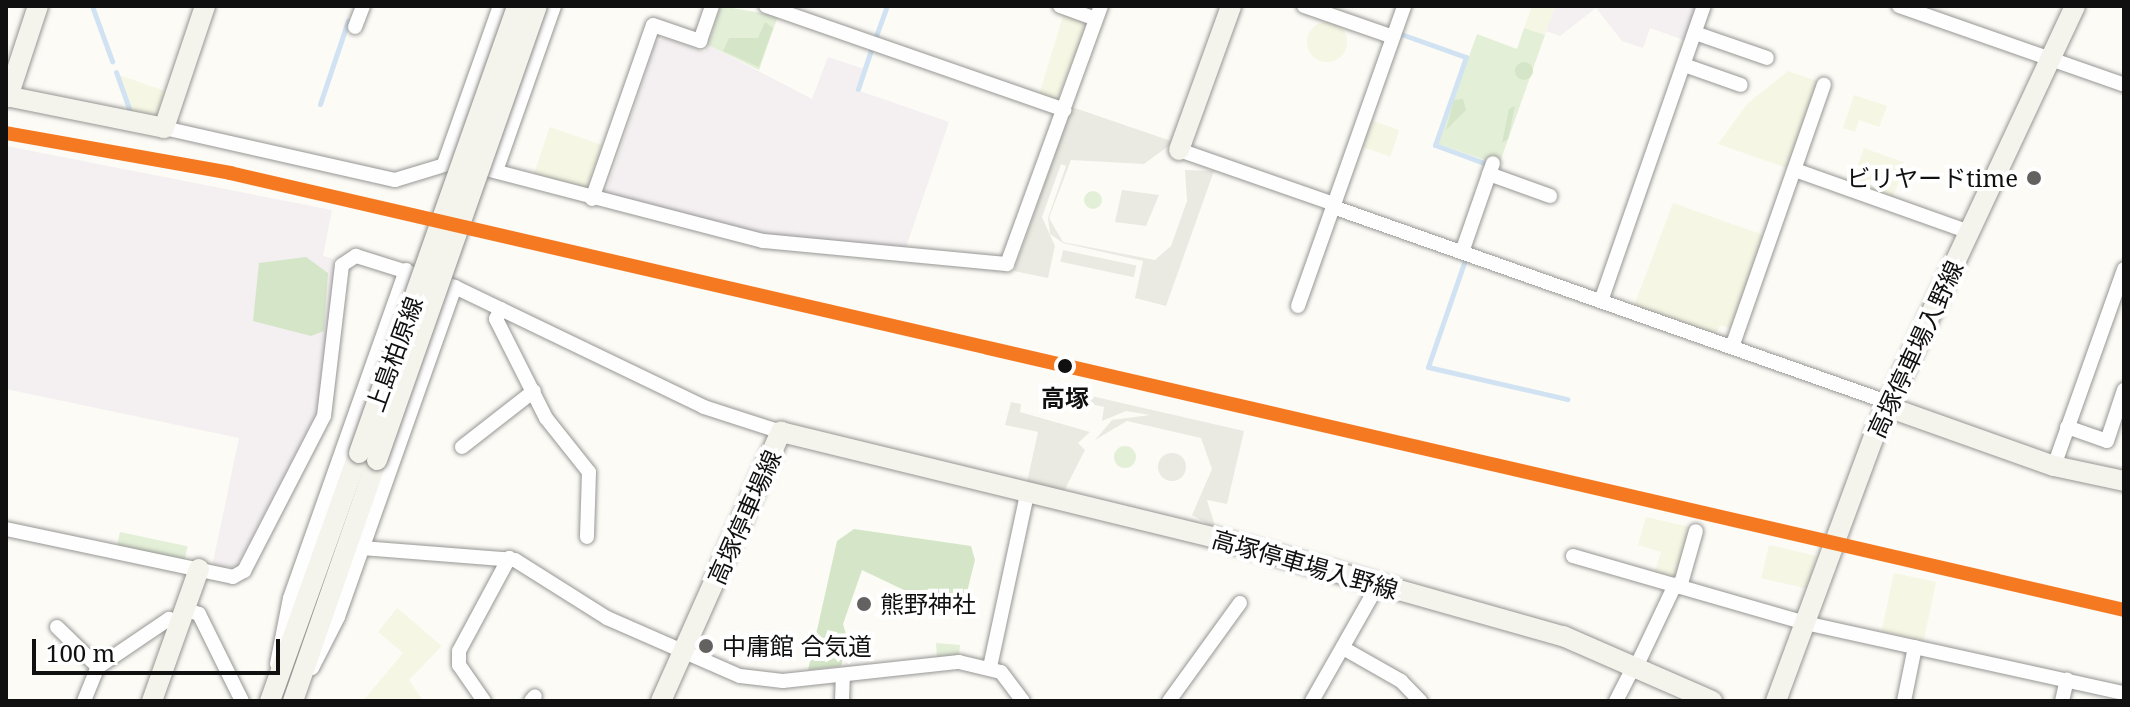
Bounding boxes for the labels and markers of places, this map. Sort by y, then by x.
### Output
place label: ビリヤードtime [1846,164,2018,192]
marker: ビリヤードtime [2025,169,2043,187]
marker: 高塚 [1051,352,1079,380]
place label: 高塚 [1041,384,1089,412]
place label: 熊野神社 [880,590,976,618]
marker: 熊野神社 [855,595,873,613]
place label: 中庸館 合気道 [722,632,872,660]
marker: 中庸館 合気道 [697,637,715,655]

